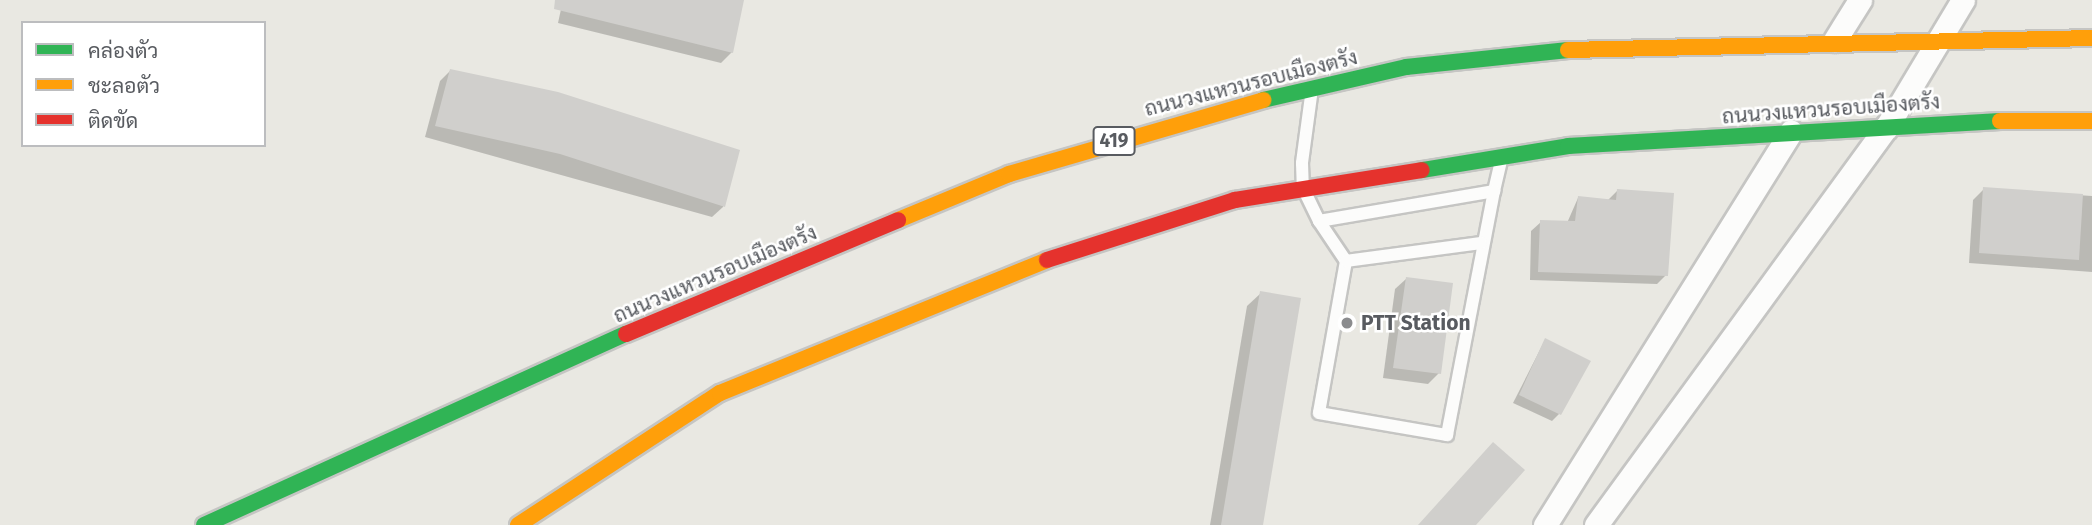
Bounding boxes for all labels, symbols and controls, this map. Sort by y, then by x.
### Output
legend [21,21,266,147]
text: คล่องตัว [88,38,158,64]
street label: ถนนวงแหวนรอบเมืองตรัง [1142,44,1360,122]
text: ชะลอตัว [88,73,160,99]
street label: ถนนวงแหวนรอบเมืองตรัง [1721,89,1941,129]
text: ติดขัด [88,108,138,134]
road number: 419 [1091,125,1137,156]
street label: ถนนวงแหวนรอบเมืองตรัง [609,220,821,328]
place label: PTT Station [1361,310,1471,336]
marker: PTT Station [1339,315,1355,331]

